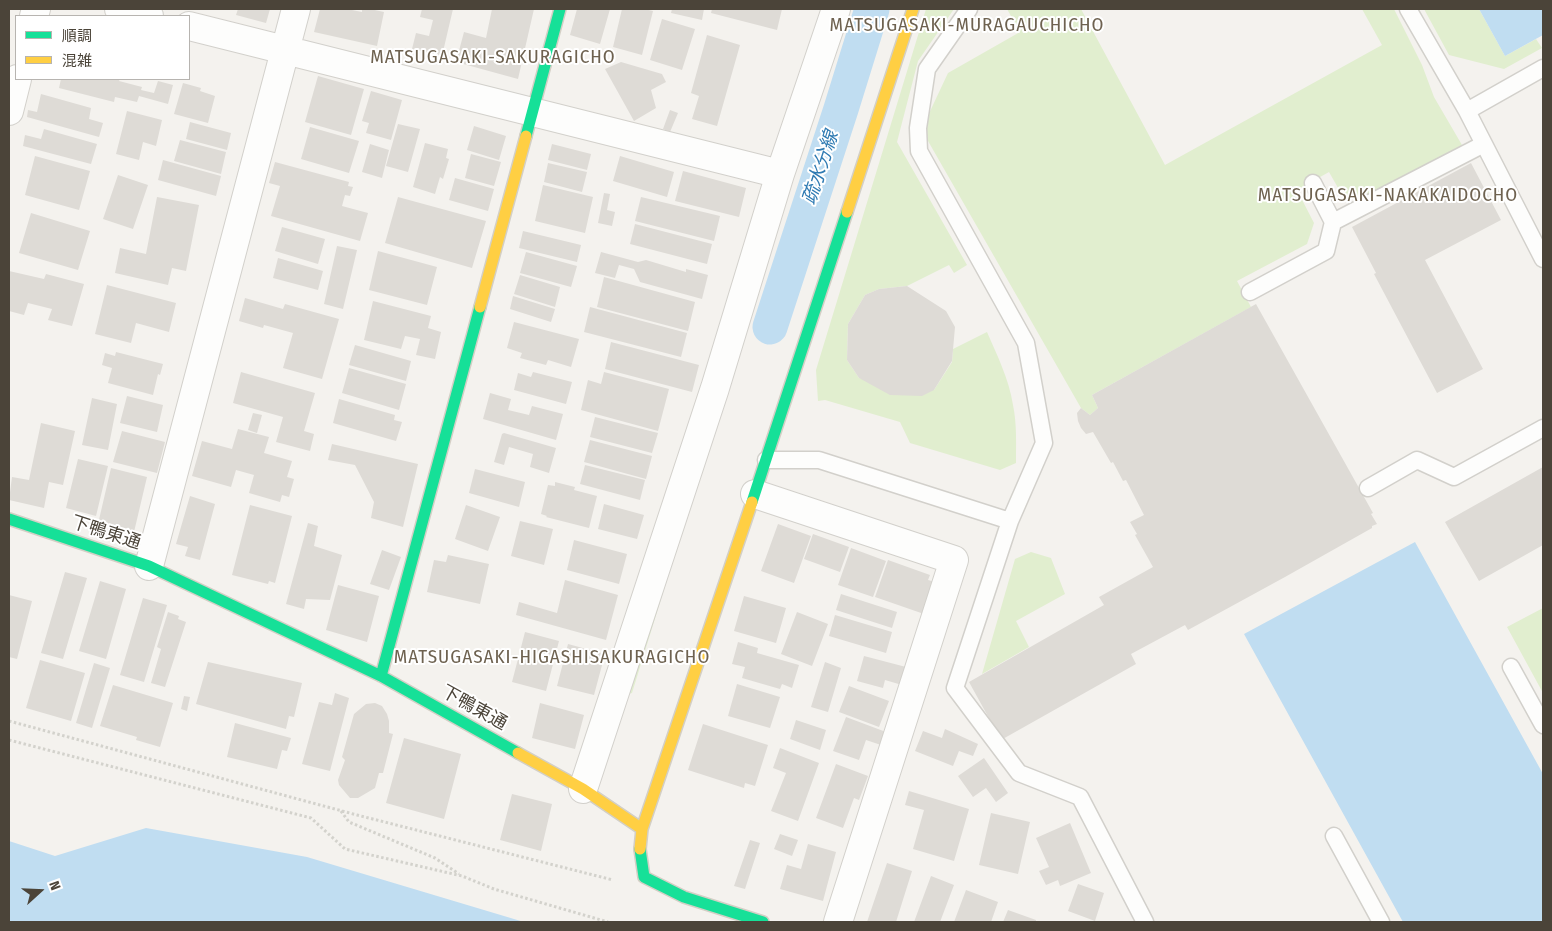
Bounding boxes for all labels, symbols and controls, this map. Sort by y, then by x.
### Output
legend [15,15,190,80]
district label: MATSUGASAKI-MURAGAUCHICHO [826,15,1108,37]
text: 順調 [62,27,92,45]
district label: MATSUGASAKI-SAKURAGICHO [367,47,619,69]
text: 混雑 [62,52,92,70]
water label: 疏水分線 [798,128,844,208]
district label: MATSUGASAKI-NAKAKAIDOCHO [1255,185,1521,207]
street label: 下鴨東通 [68,512,144,554]
district label: MATSUGASAKI-HIGASHISAKURAGICHO [390,647,714,669]
street label: 下鴨東通 [437,681,511,735]
north arrow [15,866,65,916]
text: N [45,879,64,893]

